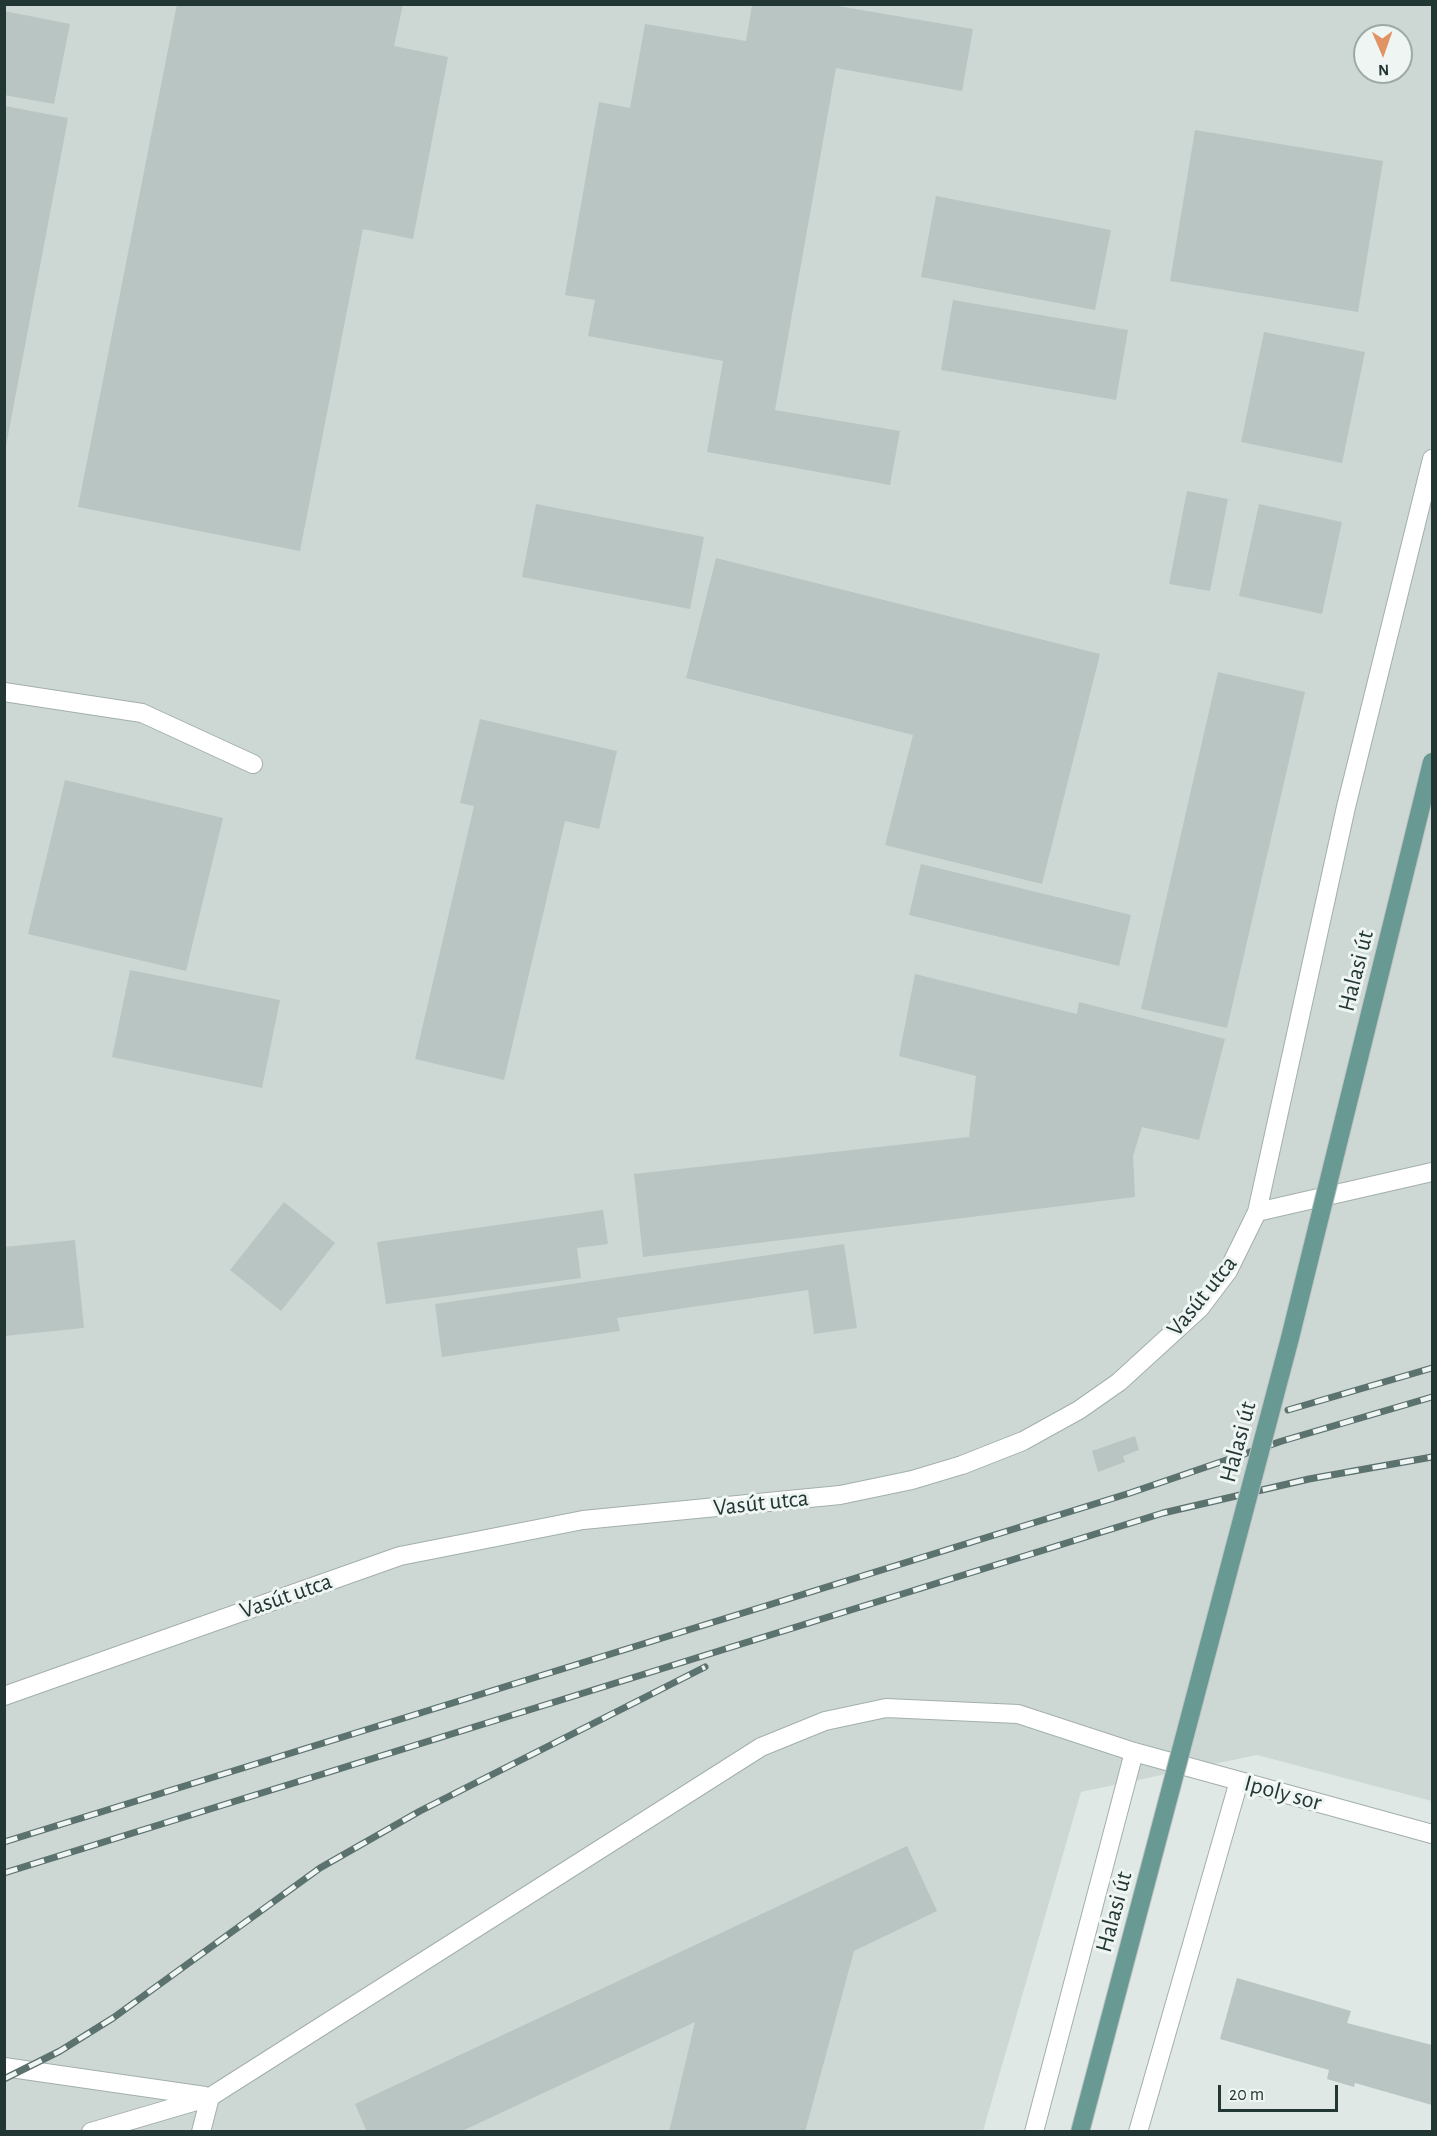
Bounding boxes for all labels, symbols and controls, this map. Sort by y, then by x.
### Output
north arrow [1353,24,1413,84]
text: N [1378,62,1389,78]
street label: Halasi út [1332,927,1380,1015]
street label: Vasút utca [1161,1250,1243,1342]
street label: Halasi út [1213,1398,1263,1486]
street label: Vasút utca [712,1484,810,1522]
street label: Vasút utca [236,1567,336,1625]
street label: Ipoly sor [1241,1769,1325,1817]
street label: Halasi út [1089,1868,1139,1956]
scale bar [1221,2073,1341,2111]
text: 20 m [1229,2086,1264,2104]

